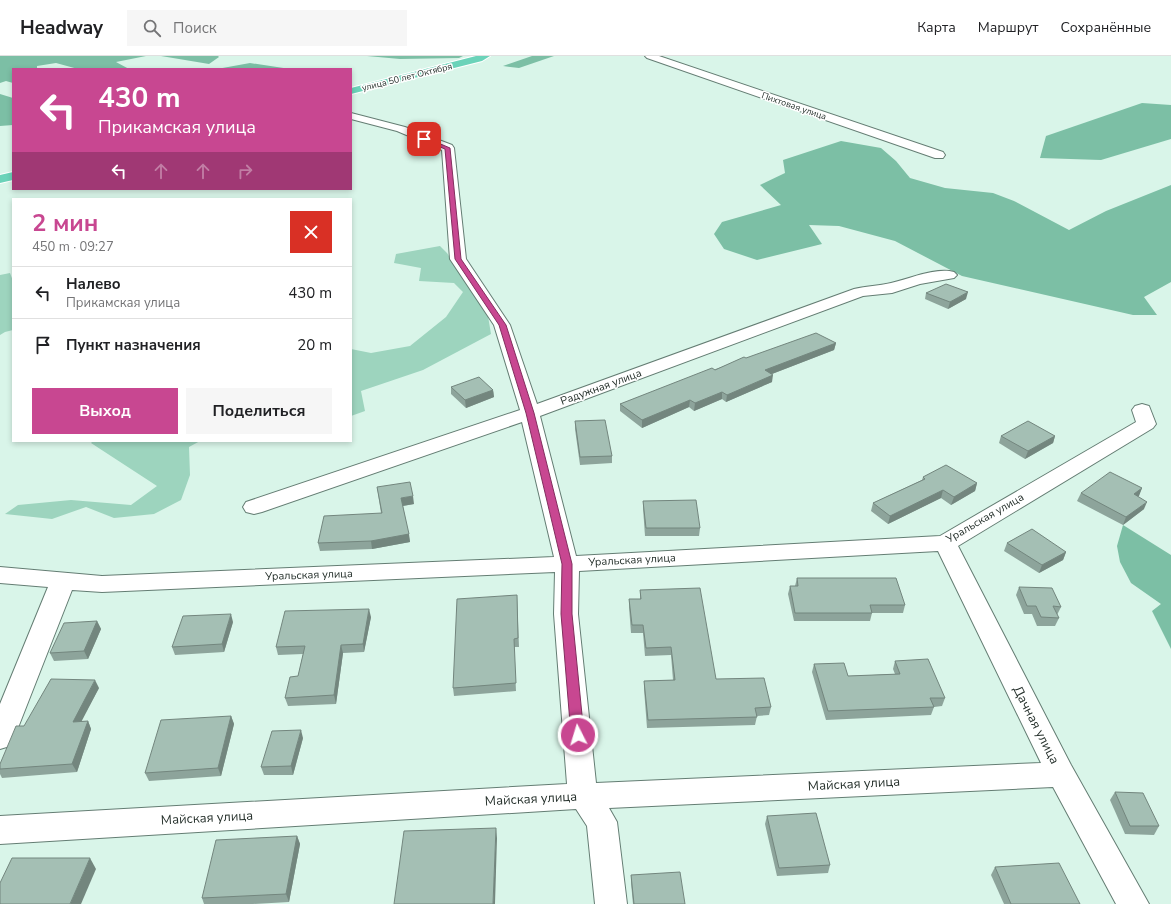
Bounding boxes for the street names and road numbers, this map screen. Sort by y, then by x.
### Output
street label: улица 50 лет Октября [361,60,454,94]
street label: Пихтовая улица [760,89,828,123]
street label: Радужная улица [558,365,644,409]
street label: Уральская улица [942,490,1027,547]
street label: Уральская улица [587,550,676,570]
street label: Уральская улица [264,566,353,584]
street label: Дачная улица [1009,683,1063,767]
street label: Майская улица [807,773,901,795]
street label: Майская улица [484,788,578,810]
street label: Майская улица [160,807,254,829]

